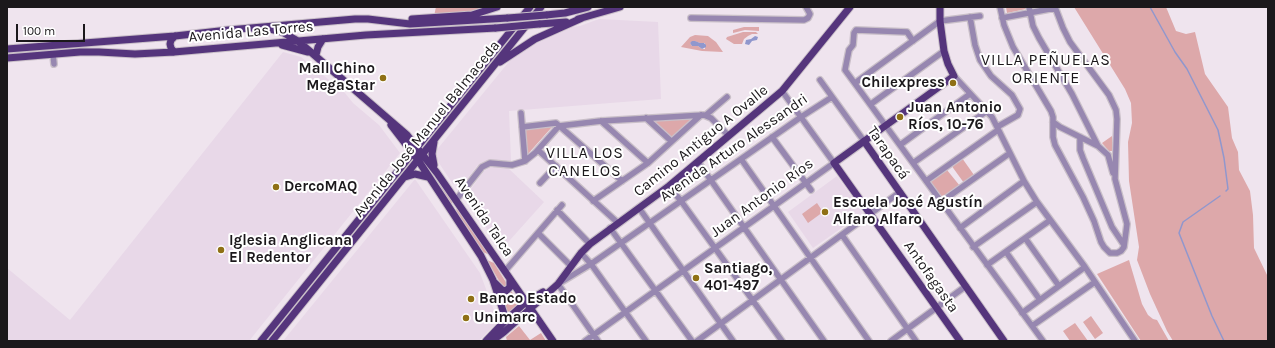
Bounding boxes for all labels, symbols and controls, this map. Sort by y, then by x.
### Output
scale bar [18,16,87,42]
street label: Avenida Las Torres [188,18,314,46]
text: 100 m [23,24,55,38]
street label: Avenida José Manuel Balmaceda [350,37,504,221]
district label: VILLA PEÑUELAS ORIENTE [981,50,1111,88]
place label: Mall Chino MegaStar [299,60,375,95]
marker: Mall Chino MegaStar [378,73,388,83]
place label: Chilexpress [862,74,945,92]
marker: Chilexpress [948,78,958,88]
street label: Camino Antiguo A Ovalle [630,81,772,201]
street label: Avenida Arturo Alessandri [657,90,811,206]
place label: Juan Antonio Ríos, 10-76 [908,99,1002,134]
marker: Juan Antonio Ríos, 10-76 [895,112,905,122]
street label: Tarapacá [863,123,913,183]
district label: VILLA LOS CANELOS [546,143,624,181]
street label: Juan Antonio Ríos [707,155,817,241]
street label: Avenida Talca [451,174,517,260]
place label: DercoMAQ [284,178,357,196]
marker: DercoMAQ [271,182,281,192]
place label: Escuela José Agustín Alfaro Alfaro [833,194,983,229]
marker: Escuela José Agustín Alfaro Alfaro [820,207,830,217]
place label: Iglesia Anglicana El Redentor [229,232,352,267]
street label: Antofagasta [900,238,962,316]
marker: Iglesia Anglicana El Redentor [216,245,226,255]
place label: Santiago, 401-497 [704,260,772,295]
marker: Santiago, 401-497 [691,273,701,283]
place label: Banco Estado [479,290,576,308]
marker: Banco Estado [466,294,476,304]
place label: Unimarc [474,309,535,327]
marker: Unimarc [461,313,471,323]

